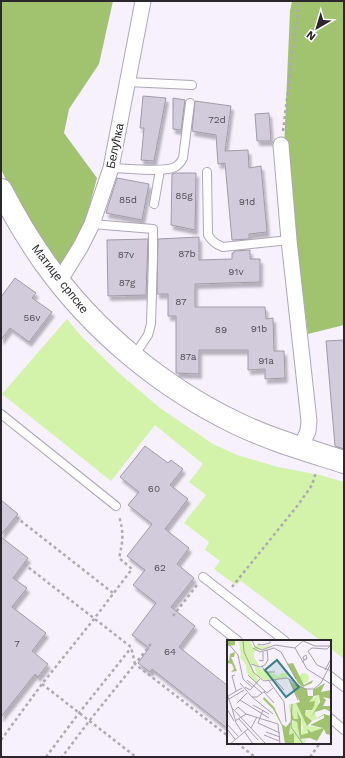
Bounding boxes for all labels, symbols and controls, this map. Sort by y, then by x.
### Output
north arrow [297,8,337,48]
text: N [304,28,318,43]
house number: 72d [208,114,226,125]
street label: Белућка [103,122,127,170]
house number: 85g [175,190,193,201]
house number: 85d [119,194,137,205]
house number: 91d [239,196,255,207]
street label: Матице српске [29,242,91,316]
house number: 87b [178,248,196,259]
house number: 87v [118,249,135,260]
house number: 91v [228,266,244,277]
house number: 87g [119,277,136,288]
house number: 87 [175,296,187,307]
house number: 56v [23,312,41,323]
house number: 91b [251,323,267,334]
house number: 89 [215,324,227,335]
house number: 87a [180,351,197,362]
house number: 91a [258,355,274,366]
house number: 60 [148,483,160,494]
house number: 62 [154,562,166,573]
house number: 7 [14,638,20,649]
inset map [227,640,331,744]
house number: 64 [164,646,176,657]

